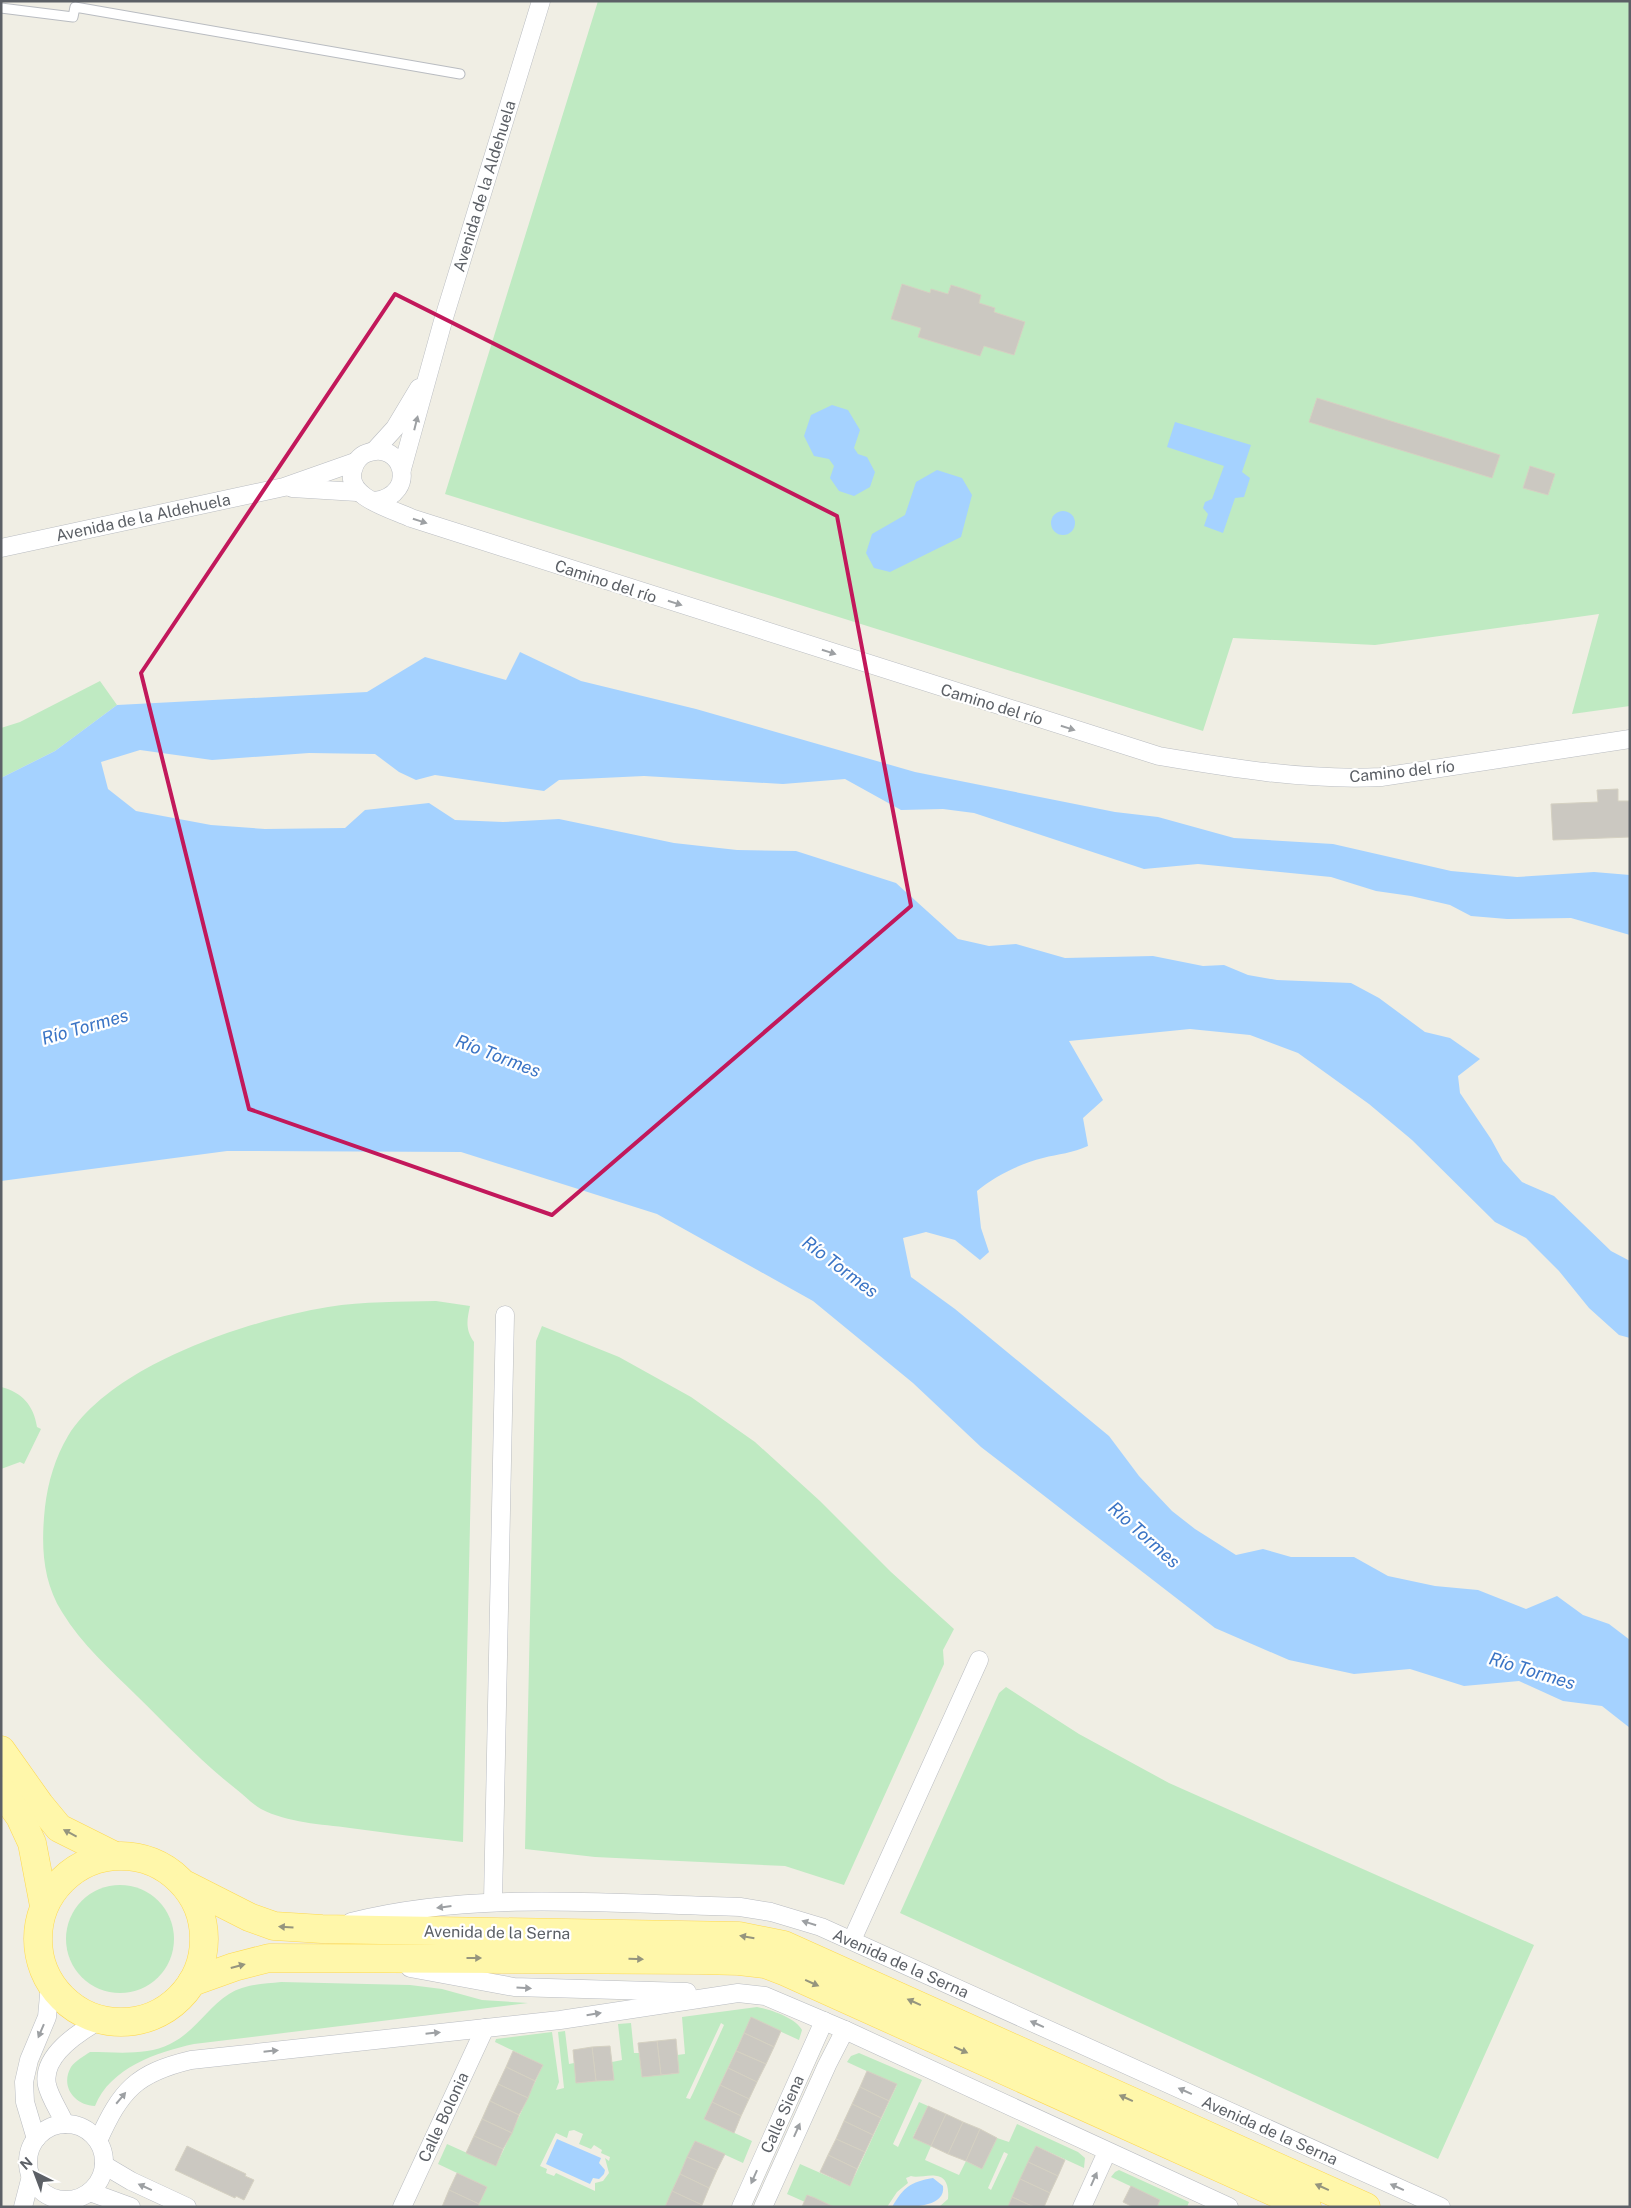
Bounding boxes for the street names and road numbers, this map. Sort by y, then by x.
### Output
street label: Avenida de la Aldehuela [449,98,520,274]
street label: Avenida de la Aldehuela [54,490,232,545]
street label: Camino del río [552,556,659,607]
street label: Camino del río [938,680,1045,729]
street label: Camino del río [1348,757,1456,786]
street label: Avenida de la Serna [424,1922,570,1943]
street label: Avenida de la Serna [830,1925,972,2002]
street label: Calle Bolonia [414,2069,473,2165]
street label: Calle Siena [757,2072,808,2156]
street label: Avenida de la Serna [1199,2092,1341,2169]

